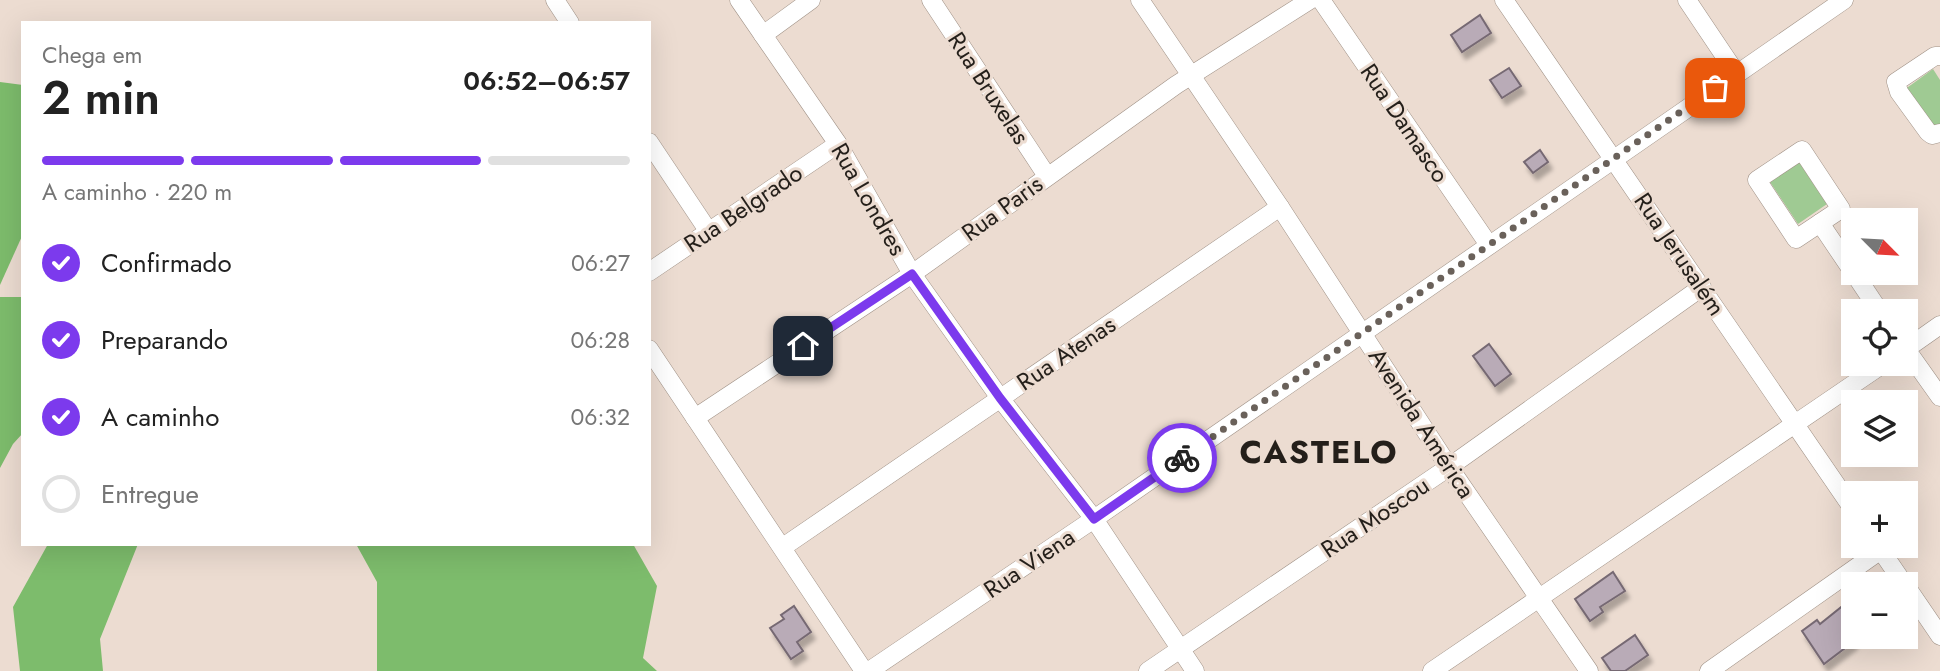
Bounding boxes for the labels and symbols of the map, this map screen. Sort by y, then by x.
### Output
street label: Rua Bruxelas [940,25,1038,151]
street label: Rua Damasco [1352,56,1458,190]
pin [1685,58,1745,118]
street label: Rua Londres [823,136,915,262]
street label: Rua Belgrado [677,155,809,261]
street label: Rua Paris [954,167,1050,249]
street label: Rua Jerusalém [1626,186,1734,322]
north arrow [1841,208,1918,285]
street label: Rua Atenas [1010,307,1122,399]
pin [773,316,833,376]
street label: Avenida América [1360,341,1484,505]
courier [1147,423,1217,493]
district label: CASTELO [1240,429,1398,475]
street label: Rua Moscou [1314,468,1436,566]
street label: Rua Viena [976,520,1082,606]

